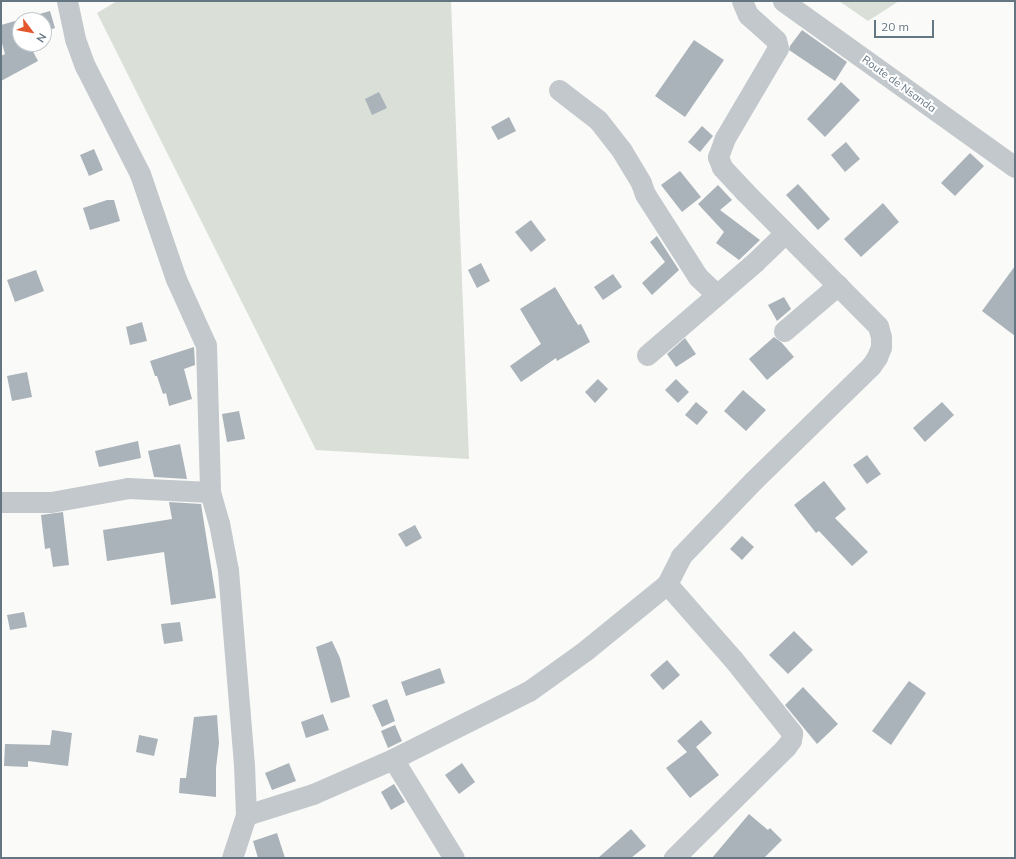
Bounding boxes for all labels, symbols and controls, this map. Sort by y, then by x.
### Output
north arrow [12,12,52,52]
scale bar [876,12,936,38]
text: 20 m [881,19,909,34]
text: N [33,31,49,45]
street label: Route de Nsanda [859,53,939,115]

